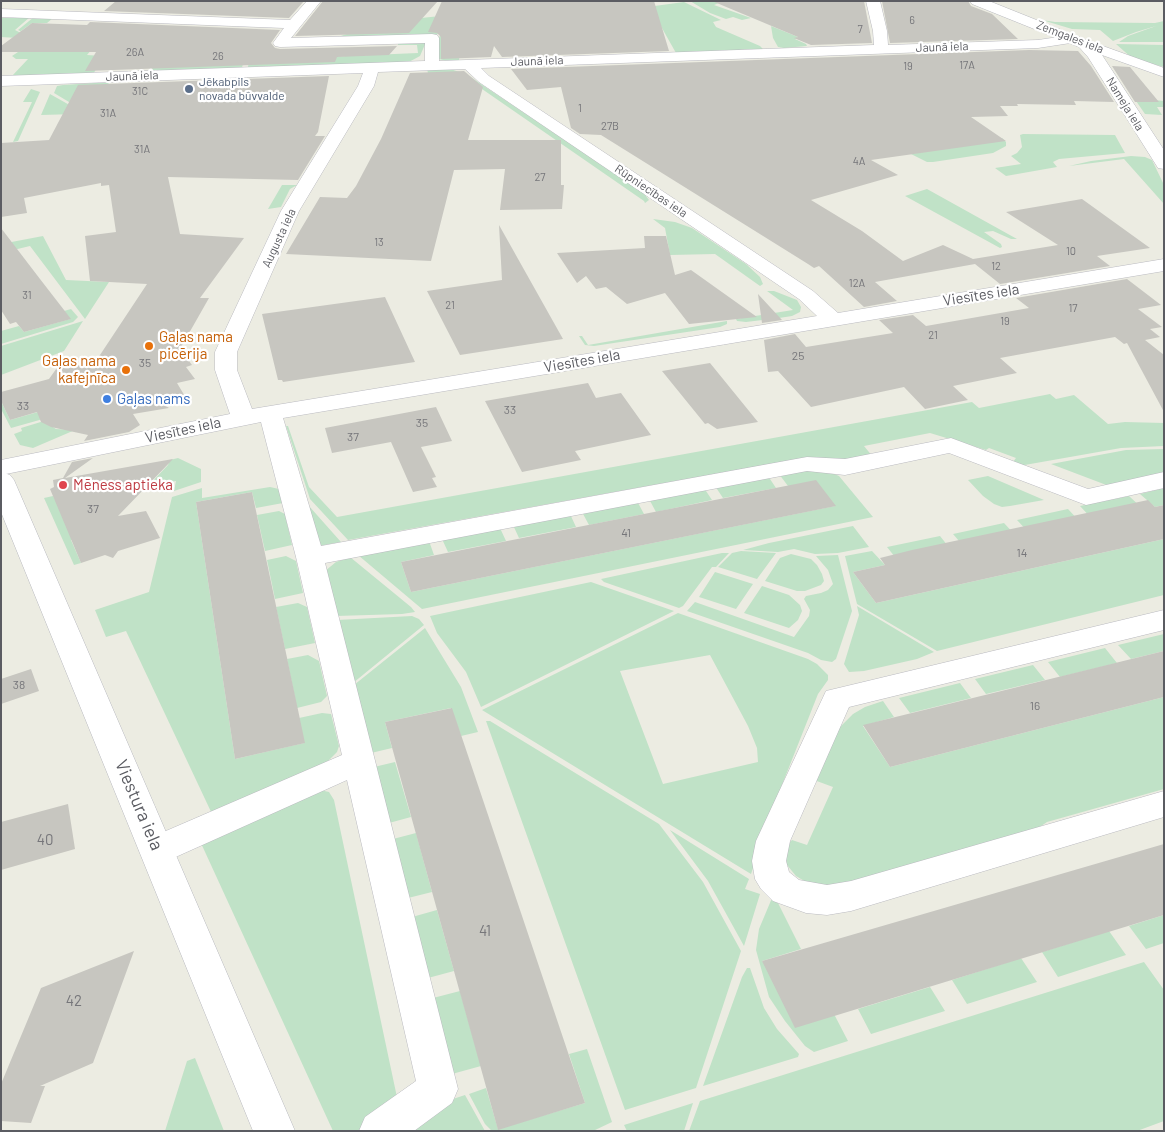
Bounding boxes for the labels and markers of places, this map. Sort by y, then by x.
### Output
place label: Jēkabpils novada būvvalde [199,75,285,103]
marker: Jēkabpils novada būvvalde [183,83,195,95]
place label: Gaļas nama picērija [159,328,233,363]
marker: Gaļas nama picērija [143,340,155,352]
place label: Gaļas nama kafejnīca [42,352,116,387]
marker: Gaļas nama kafejnīca [120,364,132,376]
place label: Gaļas nams [117,390,190,408]
marker: Gaļas nams [101,393,113,405]
place label: Mēness aptieka [73,476,173,494]
marker: Mēness aptieka [57,479,69,491]

